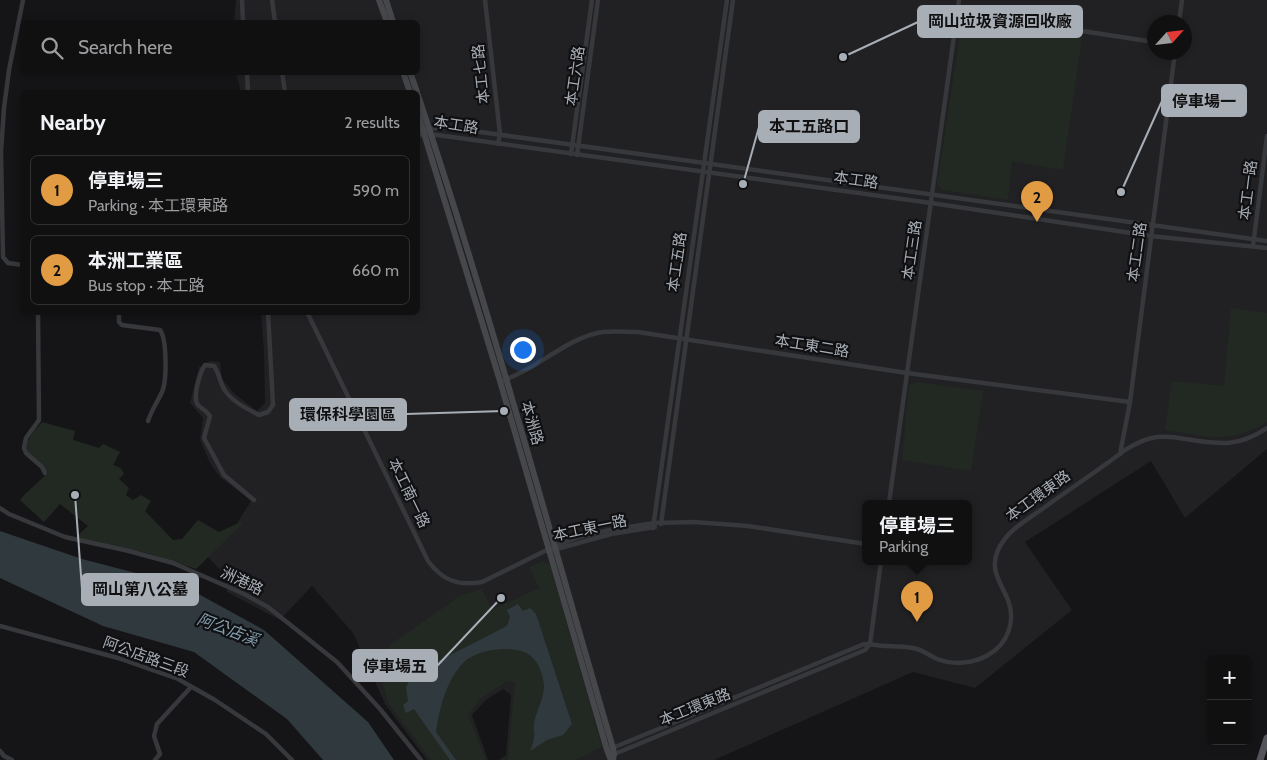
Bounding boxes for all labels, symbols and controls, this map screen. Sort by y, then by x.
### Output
callout: 岡山垃圾資源回收廠 [918,6,1082,37]
text: 岡山垃圾資源回收廠 [928,12,1072,31]
north arrow [1147,15,1192,60]
search box [20,20,420,75]
icon: search [38,34,66,62]
text: Search here [78,36,172,59]
street label: 本工七路 [469,43,493,105]
street label: 本工六路 [562,45,588,107]
callout: 停車場一 [1162,85,1246,116]
text: 停車場一 [1172,92,1236,111]
text: Nearby [40,110,106,135]
callout: 本工五路口 [759,111,859,142]
text: 2 results [344,113,400,132]
street label: 本工路 [432,113,480,137]
text: 本工五路口 [769,117,849,136]
street label: 本工一路 [1235,159,1261,221]
street label: 本工路 [832,168,880,192]
text: 停車場三 [88,169,164,192]
text: 1 [54,181,60,200]
text: 590 m [352,181,399,200]
pin: 2 [1021,181,1053,222]
text: Parking · 本工環東路 [88,196,228,215]
street label: 本工三路 [899,219,925,281]
street label: 本工二路 [1124,221,1150,283]
street label: 本工五路 [664,231,690,293]
text: 本洲工業區 [88,249,183,272]
text: 2 [53,261,61,280]
text: 660 m [352,261,399,280]
text: Bus stop · 本工路 [88,276,205,295]
street label: 本工東二路 [774,331,850,361]
your location [510,337,536,363]
callout: 環保科學園區 [290,399,406,430]
street label: 本洲路 [517,399,547,447]
text: 環保科學園區 [300,405,396,424]
street label: 本工南一路 [384,455,434,531]
street label: 本工環東路 [1002,467,1074,525]
popup [862,500,972,565]
street label: 本工東一路 [551,511,629,545]
text: 停車場三 [879,514,955,537]
text: Parking [879,537,928,556]
street label: 洲港路 [218,563,266,599]
callout: 岡山第八公墓 [82,574,198,605]
text: 岡山第八公墓 [92,580,188,599]
pin: 1 [901,581,933,622]
water label: 阿公店溪 [195,609,263,651]
street label: 阿公店路三段 [101,633,191,681]
callout: 停車場五 [353,650,437,681]
map controls [1207,655,1252,745]
button: + [1207,655,1252,700]
text: 停車場五 [363,657,427,676]
street label: 本工環東路 [657,685,733,729]
button: − [1207,700,1252,745]

